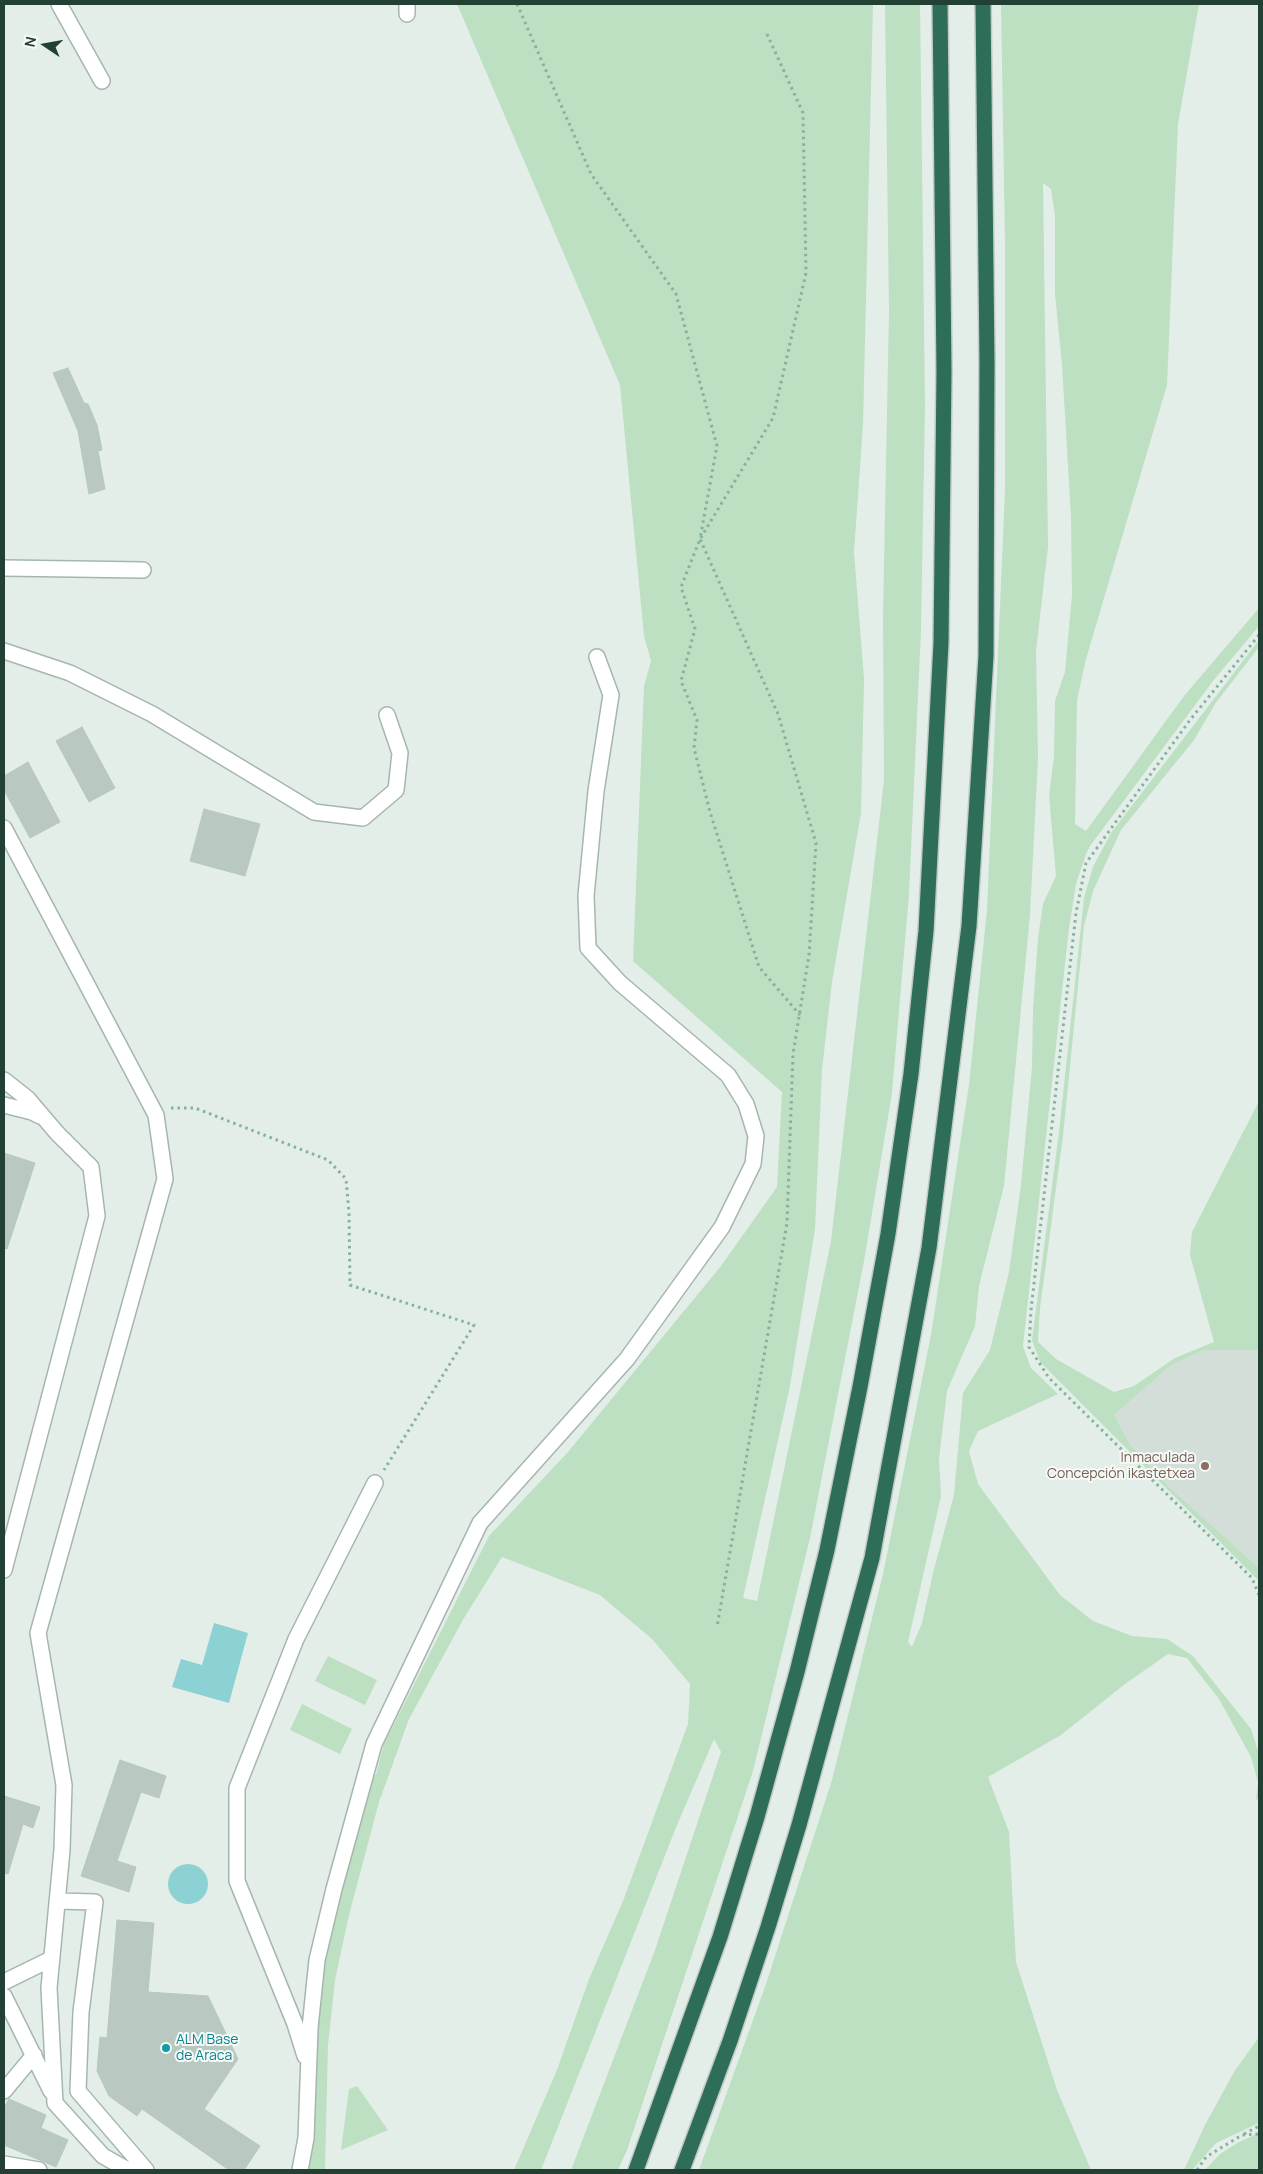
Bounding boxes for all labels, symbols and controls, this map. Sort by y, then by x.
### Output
north arrow [20,20,70,70]
text: N [20,35,40,49]
place label: Inmaculada Concepción ikastetxea [1047,1450,1195,1482]
marker: Inmaculada Concepción ikastetxea [1199,1460,1211,1472]
place label: ALM Base de Araca [176,2032,238,2064]
marker: ALM Base de Araca [160,2042,172,2054]

